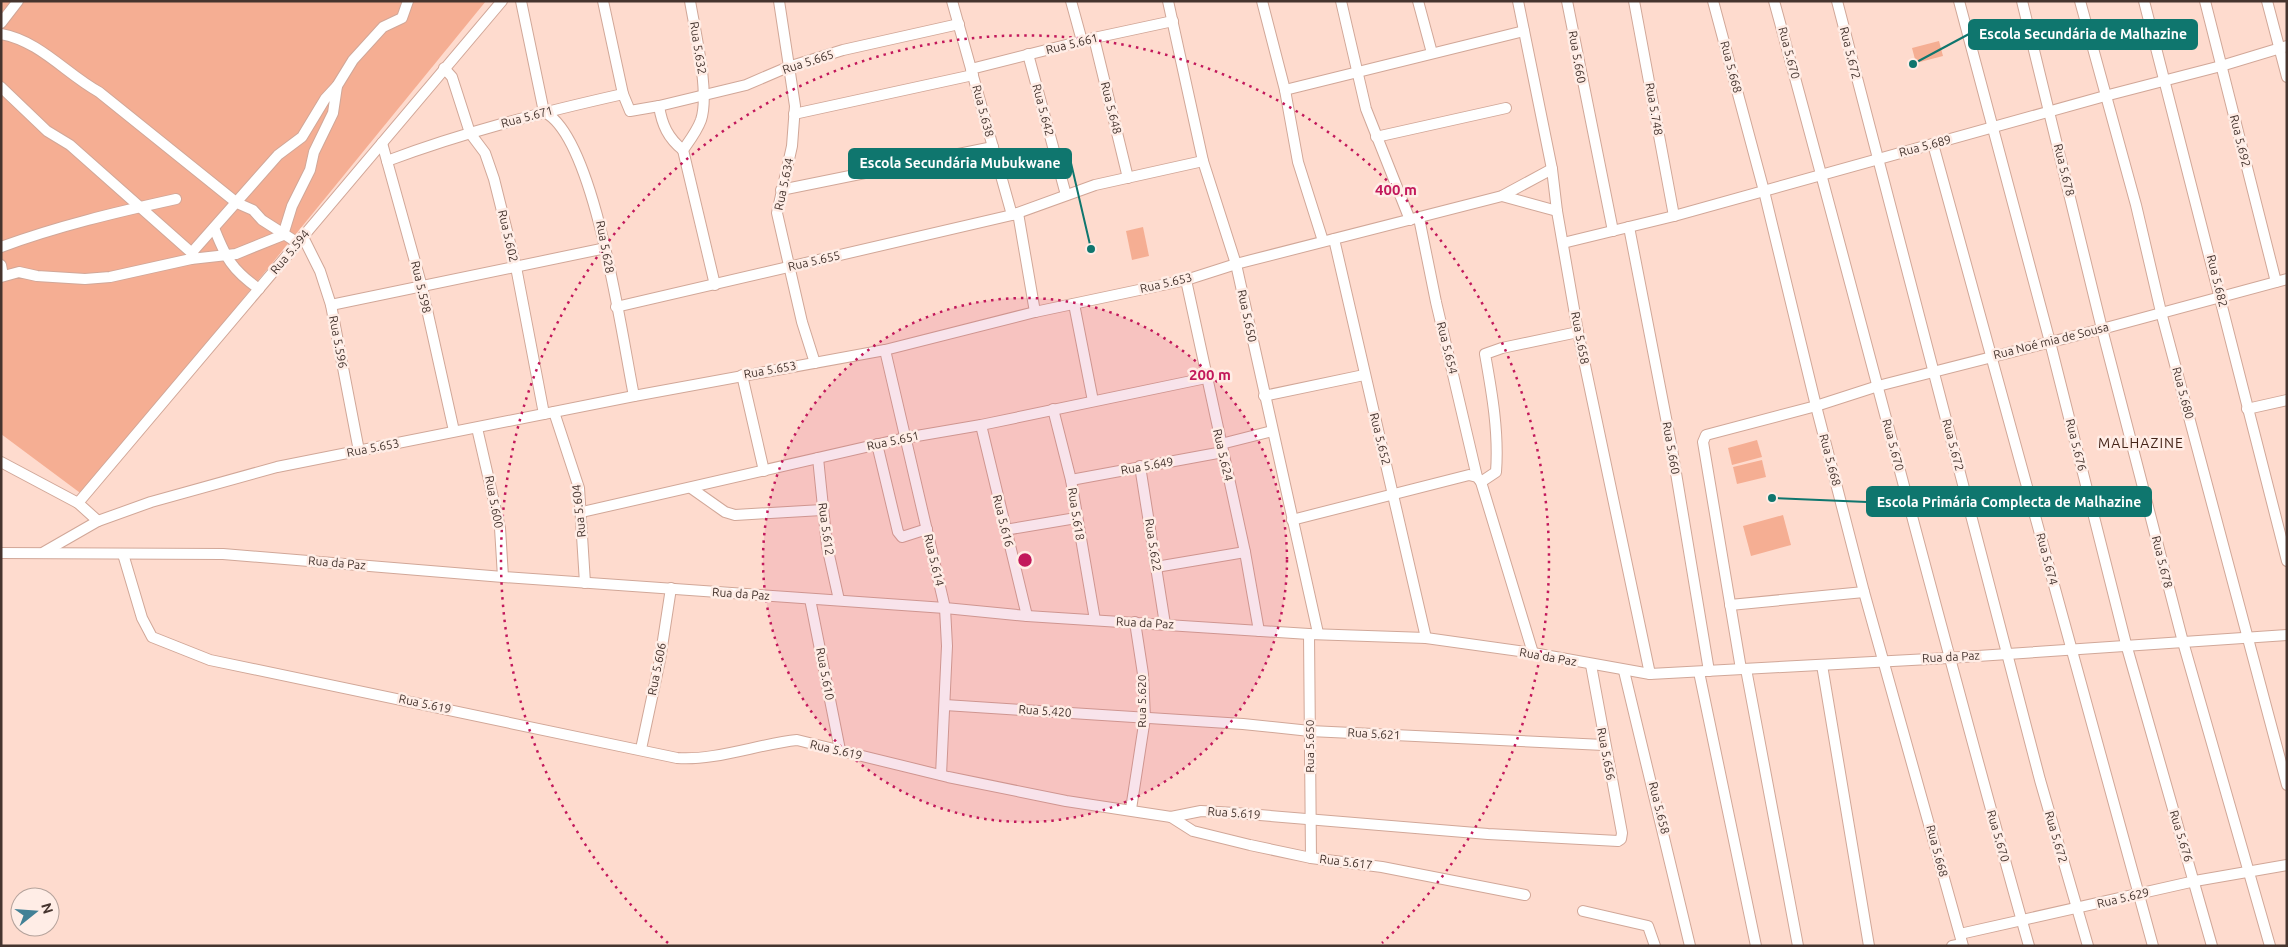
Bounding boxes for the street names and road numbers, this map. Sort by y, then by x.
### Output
street label: Rua 5.632 [688,21,709,75]
street label: Rua 5.670 [1776,25,1803,80]
street label: Rua 5.672 [1838,25,1863,80]
street label: Rua 5.660 [1566,30,1589,84]
street label: Rua 5.661 [1044,31,1099,56]
street label: Rua 5.668 [1718,39,1745,94]
street label: Rua 5.665 [781,47,835,76]
street label: Rua 5.648 [1099,80,1124,136]
street label: Rua 5.642 [1030,82,1057,137]
street label: Rua 5.748 [1643,82,1666,136]
street label: Rua 5.638 [970,83,997,138]
street label: Rua 5.671 [499,103,554,130]
street label: Rua 5.692 [2228,113,2253,168]
street label: Rua 5.689 [1897,132,1952,159]
street label: Rua 5.678 [2052,142,2077,198]
street label: Rua 5.634 [772,156,795,211]
street label: Rua 5.602 [496,208,521,263]
street label: Rua 5.628 [594,220,617,275]
street label: Rua 5.594 [268,227,312,276]
street label: Rua 5.655 [786,248,841,273]
street label: Rua 5.682 [2205,253,2230,308]
street label: Rua 5.598 [409,259,434,315]
street label: Rua 5.653 [1138,270,1193,295]
street label: Rua 5.650 [1236,288,1259,344]
street label: Rua 5.658 [1569,311,1592,366]
street label: Rua 5.596 [327,315,350,370]
street label: Rua 5.654 [1435,320,1460,376]
street label: Rua Noé mia de Sousa [1992,320,2110,361]
street label: Rua 5.653 [743,358,797,381]
street label: Rua 5.680 [2170,365,2197,420]
street label: Rua 5.652 [1368,411,1393,466]
street label: Rua 5.670 [1880,417,1907,472]
street label: Rua 5.672 [1940,417,1967,472]
street label: Rua 5.676 [2064,417,2089,473]
street label: Rua 5.660 [1660,421,1683,475]
street label: Rua 5.624 [1211,427,1236,483]
street label: Rua 5.651 [865,429,920,452]
street label: Rua 5.668 [1817,432,1844,487]
street label: Rua 5.653 [346,436,400,459]
street label: Rua 5.649 [1120,454,1174,477]
street label: Rua 5.600 [483,475,506,530]
street label: Rua 5.604 [569,484,588,538]
street label: Rua 5.618 [1066,487,1087,541]
street label: Rua 5.616 [991,493,1016,549]
street label: Rua 5.612 [816,502,837,556]
street label: Rua 5.622 [1143,518,1164,572]
street label: Rua 5.674 [2034,531,2061,586]
street label: Rua 5.614 [922,532,947,588]
street label: Rua 5.678 [2150,534,2175,590]
street label: Rua da Paz [308,554,367,572]
street label: Rua da Paz [712,585,771,602]
street label: Rua da Paz [1116,614,1175,631]
street label: Rua 5.606 [645,641,668,696]
street label: Rua da Paz [1518,645,1578,668]
street label: Rua 5.610 [814,647,837,702]
street label: Rua da Paz [1922,648,1981,665]
street label: Rua 5.620 [1135,674,1148,728]
street label: Rua 5.619 [398,692,453,715]
street label: Rua 5.420 [1018,702,1072,719]
street label: Rua 5.650 [1303,719,1316,773]
street label: Rua 5.621 [1347,726,1401,741]
street label: Rua 5.656 [1595,727,1618,782]
street label: Rua 5.619 [809,737,864,762]
street label: Rua 5.658 [1647,780,1672,836]
street label: Rua 5.619 [1207,804,1261,821]
street label: Rua 5.670 [1985,808,2012,863]
street label: Rua 5.676 [2167,808,2196,863]
street label: Rua 5.672 [2043,809,2070,864]
street label: Rua 5.668 [1924,823,1951,878]
street label: Rua 5.617 [1319,852,1373,871]
street label: Rua 5.629 [2095,885,2150,910]

